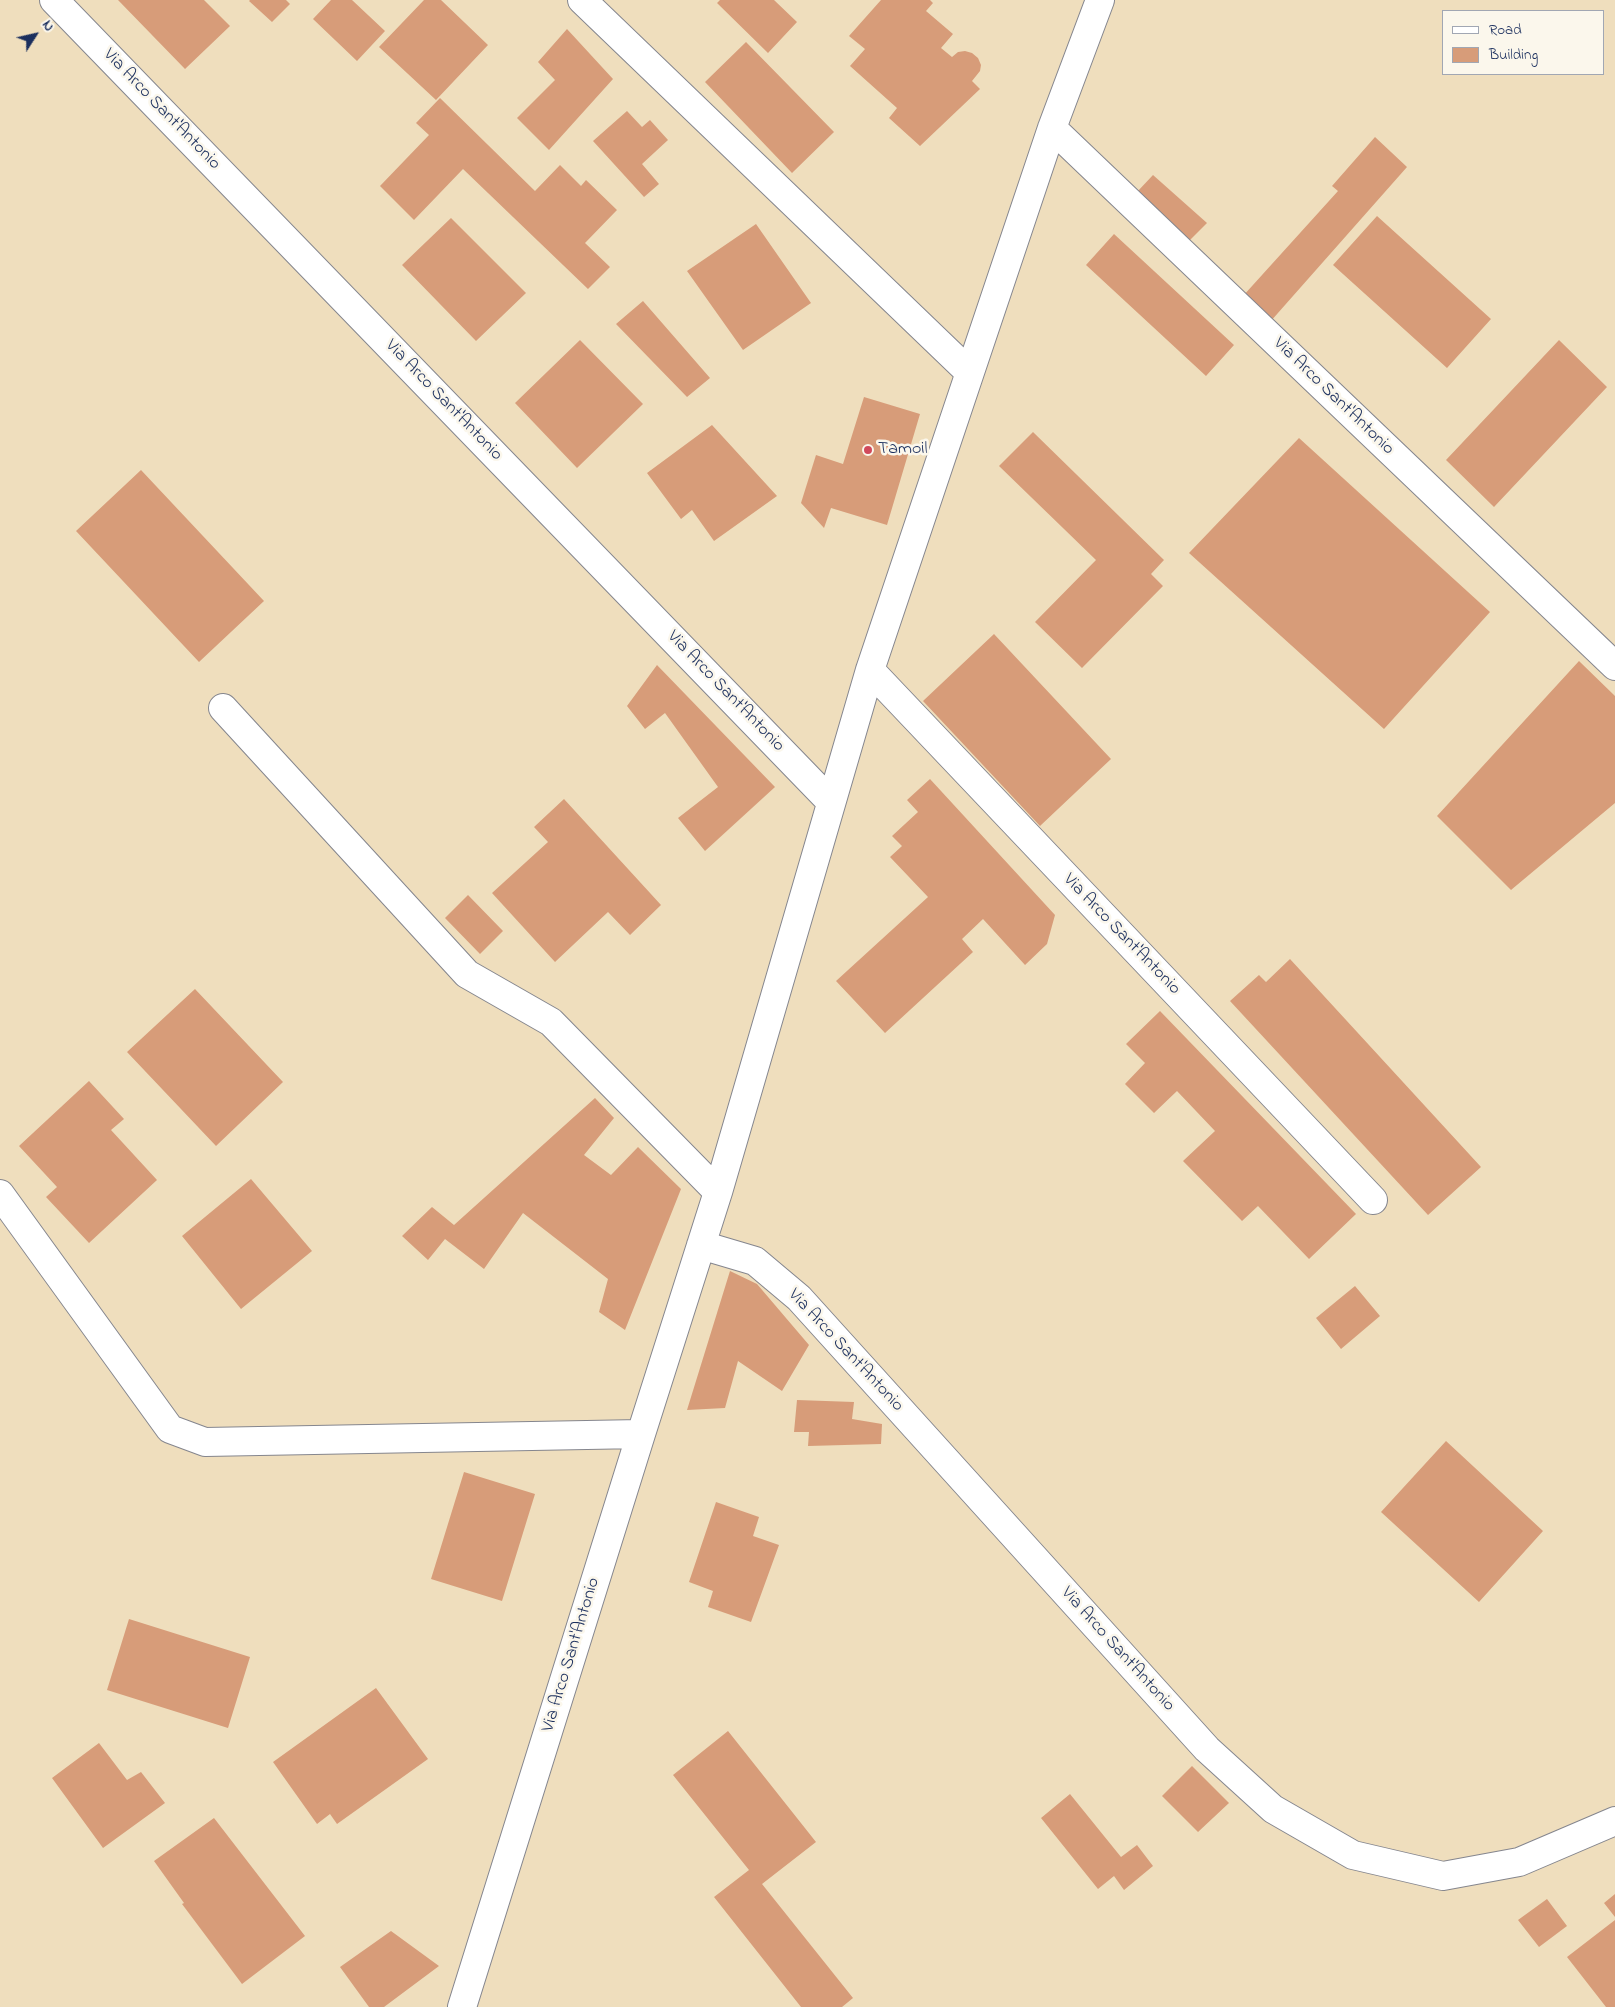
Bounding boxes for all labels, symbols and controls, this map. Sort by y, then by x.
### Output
north arrow [10,10,60,60]
legend [1442,10,1605,75]
text: N [36,16,59,36]
text: Road [1489,19,1522,41]
text: Building [1489,44,1538,66]
street label: Via Arco Sant'Antonio [98,45,224,175]
street label: Via Arco Sant'Antonio [1268,334,1398,460]
street label: Via Arco Sant'Antonio [380,336,506,466]
place label: Tamoil [878,439,928,461]
marker: Tamoil [862,444,874,456]
street label: Via Arco Sant'Antonio [662,627,788,757]
street label: Via Arco Sant'Antonio [1058,870,1184,1000]
street label: Via Arco Sant'Antonio [782,1285,908,1417]
street label: Via Arco Sant'Antonio [538,1575,606,1735]
street label: Via Arco Sant'Antonio [1055,1583,1179,1717]

